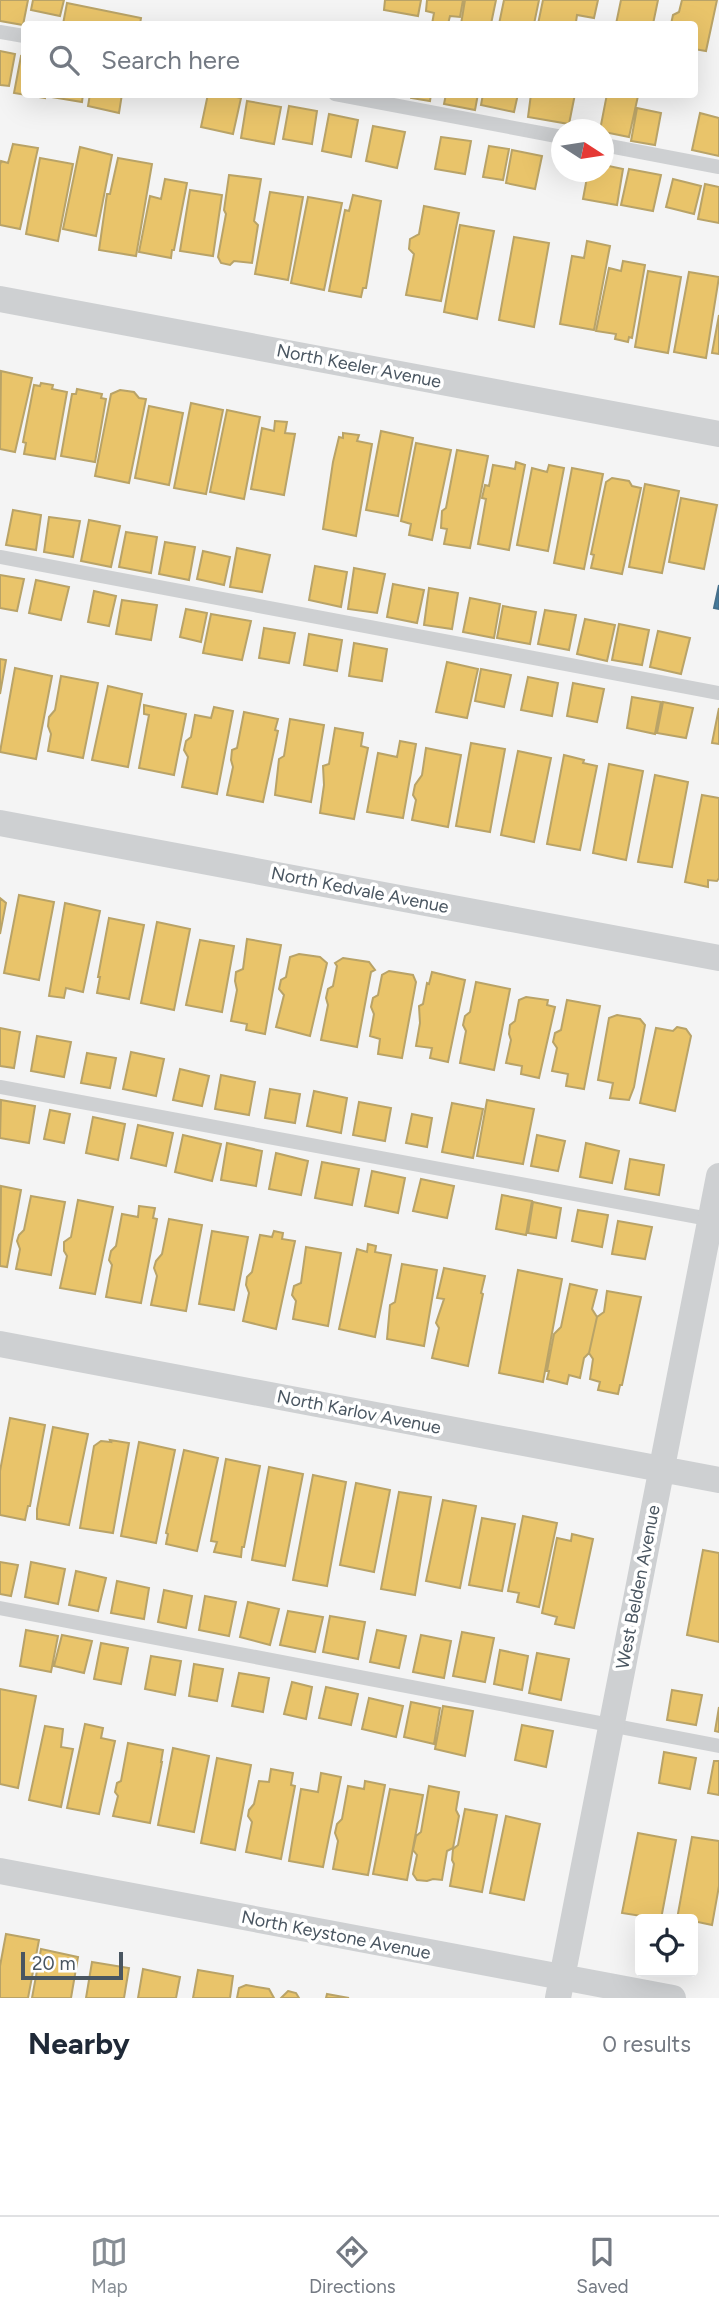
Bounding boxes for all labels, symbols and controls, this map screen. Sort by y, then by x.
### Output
search box [21,21,698,98]
icon: search [45,41,83,79]
text: Search here [101,44,240,76]
north arrow [551,119,614,182]
street label: North Keeler Avenue [275,339,443,393]
street label: North Kedvale Avenue [269,862,451,918]
street label: North Karlov Avenue [275,1385,443,1439]
street label: West Belden Avenue [611,1503,665,1671]
street label: North Keystone Avenue [239,1906,433,1964]
map controls [635,1914,698,1977]
button: locate [635,1914,698,1977]
scale bar [21,1949,122,1981]
text: 20 m [32,1952,76,1975]
text: Nearby [28,2025,130,2062]
text: 0 results [602,2030,691,2058]
tab: Map [90,2233,128,2298]
tab: Directions [309,2233,396,2298]
tab: Saved [576,2233,629,2298]

